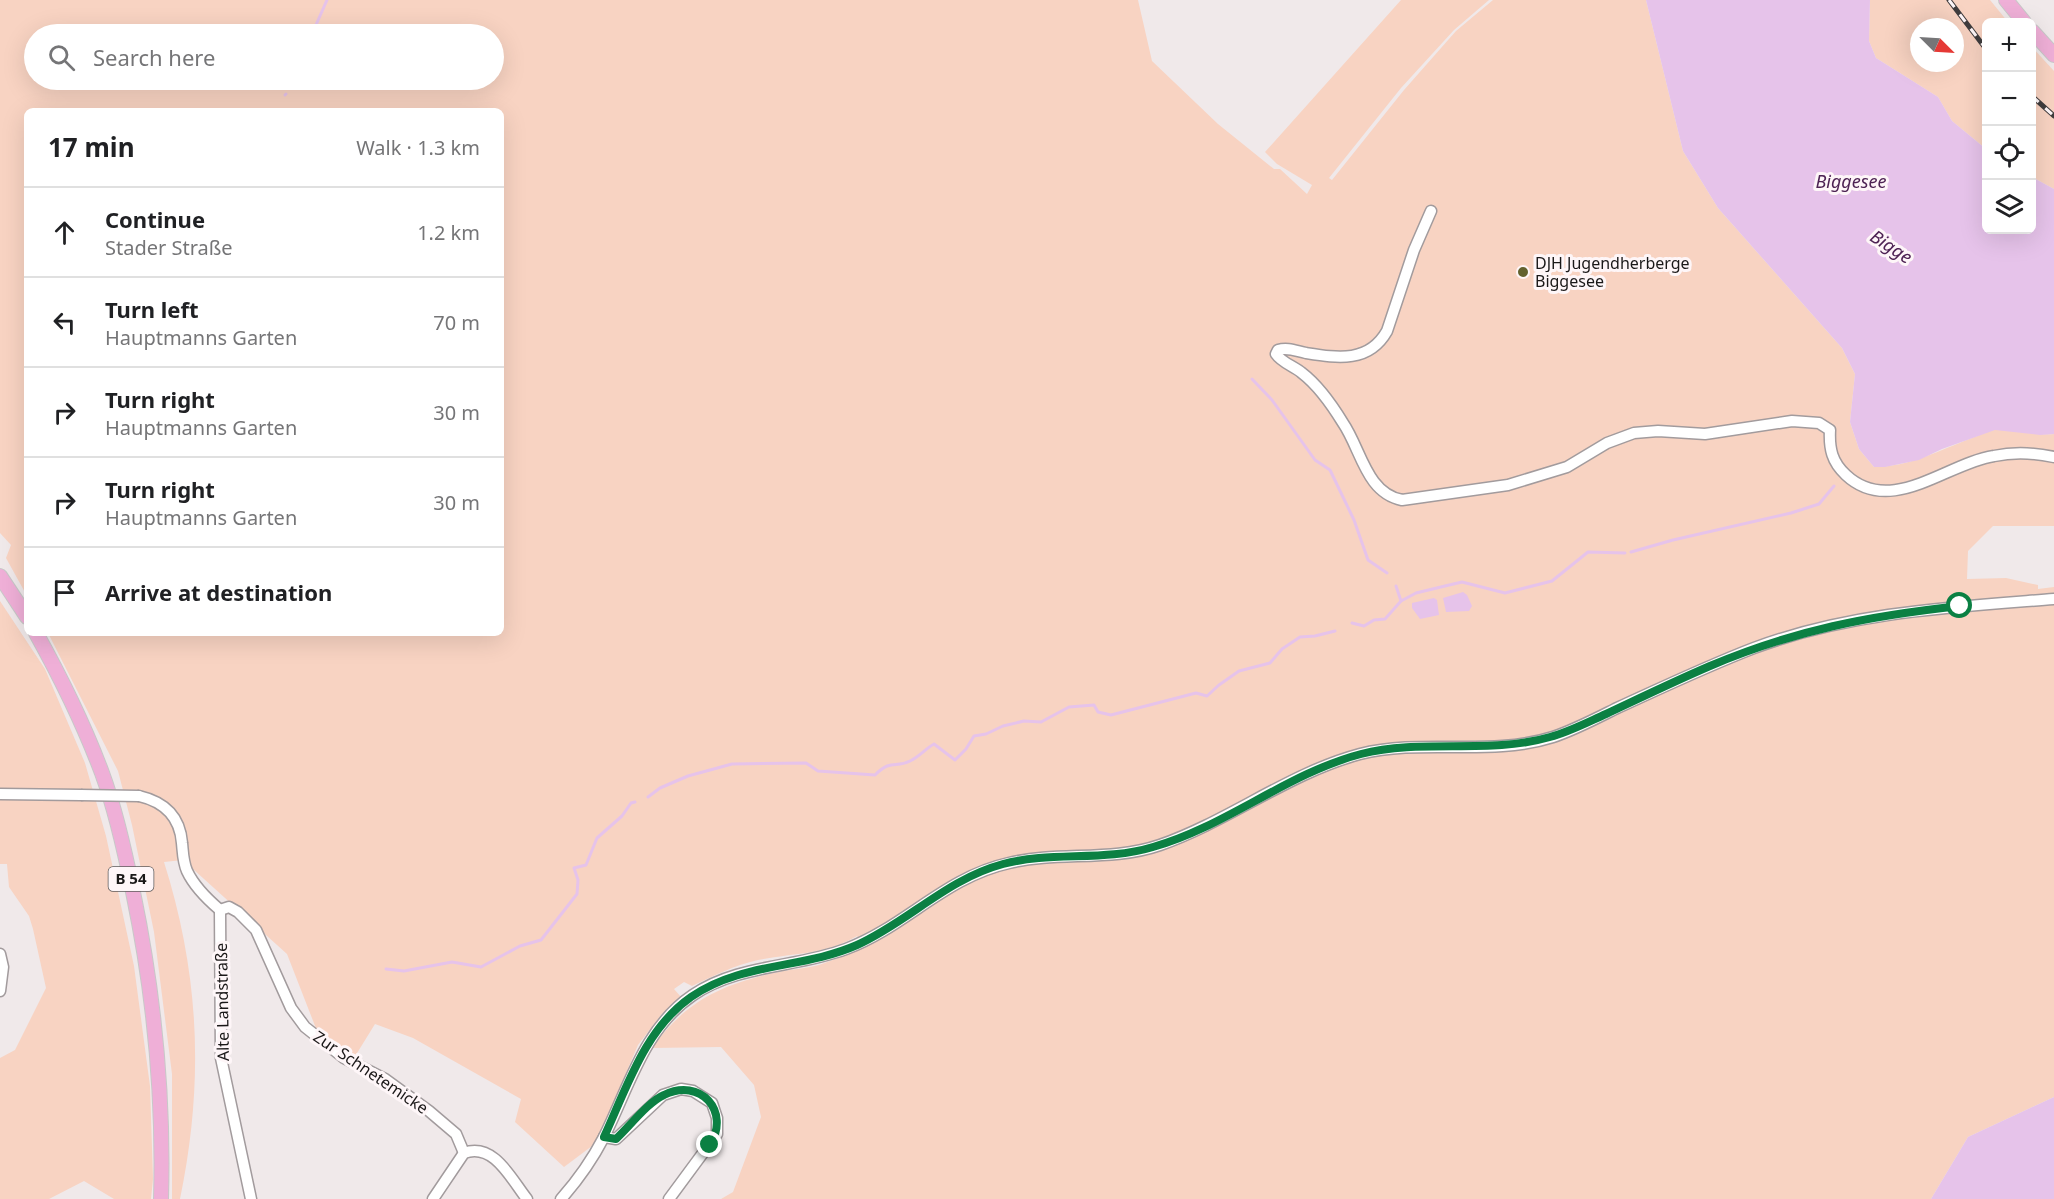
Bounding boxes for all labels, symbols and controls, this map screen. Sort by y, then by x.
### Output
north arrow [1910,18,1964,72]
map controls [1982,18,2036,234]
button: + [1982,18,2036,72]
search box [24,24,504,90]
icon: search [45,41,78,74]
text: Search here [93,42,215,72]
button: − [1982,72,2036,126]
button: locate [1982,126,2036,180]
text: 17 min [48,129,135,165]
text: Walk · 1.3 km [356,134,480,161]
water label: Biggesee [1815,169,1887,193]
button: layers [1982,180,2036,234]
text: Continue [105,204,205,234]
icon: ahead [48,216,81,249]
text: 1.2 km [417,219,480,246]
water label: Bigge [1866,224,1917,269]
text: Stader Straße [105,234,233,261]
place label: DJH Jugendherberge Biggesee [1535,252,1690,292]
marker: DJH Jugendherberge Biggesee [1516,265,1530,279]
text: Turn left [105,294,199,324]
icon: left [48,306,81,339]
text: 70 m [433,309,480,336]
text: Hauptmanns Garten [105,324,297,351]
text: Turn right [105,384,215,414]
icon: right [48,396,81,429]
text: 30 m [433,399,480,426]
text: Hauptmanns Garten [105,414,297,441]
text: Turn right [105,474,215,504]
icon: right [48,486,81,519]
text: 30 m [433,489,480,516]
text: Hauptmanns Garten [105,504,297,531]
icon: arrive [48,576,81,609]
text: Arrive at destination [105,577,332,607]
route start [1946,592,1972,618]
road number: B 54 [108,867,154,891]
street label: Alte Landstraße [210,943,234,1061]
street label: Zur Schnetemicke [309,1025,433,1119]
route end [696,1131,722,1157]

